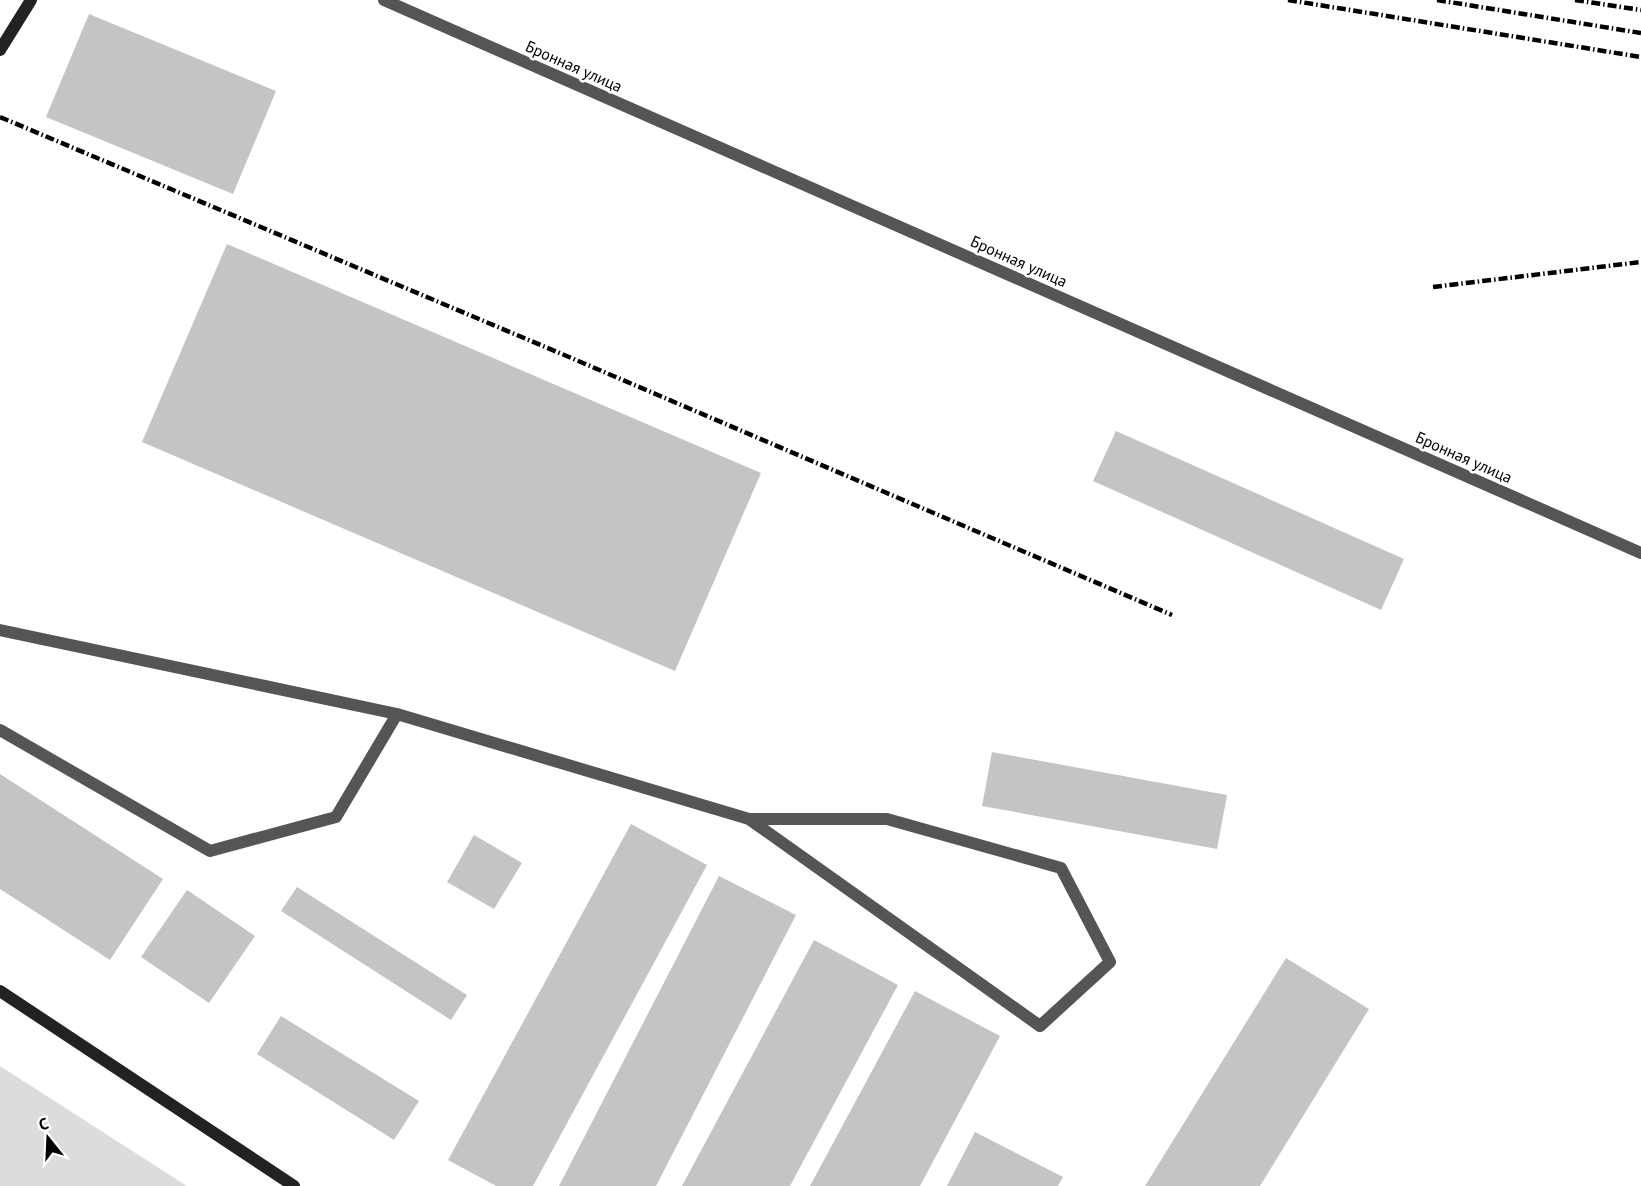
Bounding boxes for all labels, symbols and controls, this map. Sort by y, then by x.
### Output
street label: Бронная улица [522,36,626,96]
street label: Бронная улица [967,231,1071,291]
street label: Бронная улица [1412,427,1516,487]
north arrow [18,1108,78,1168]
text: С [36,1113,51,1135]

